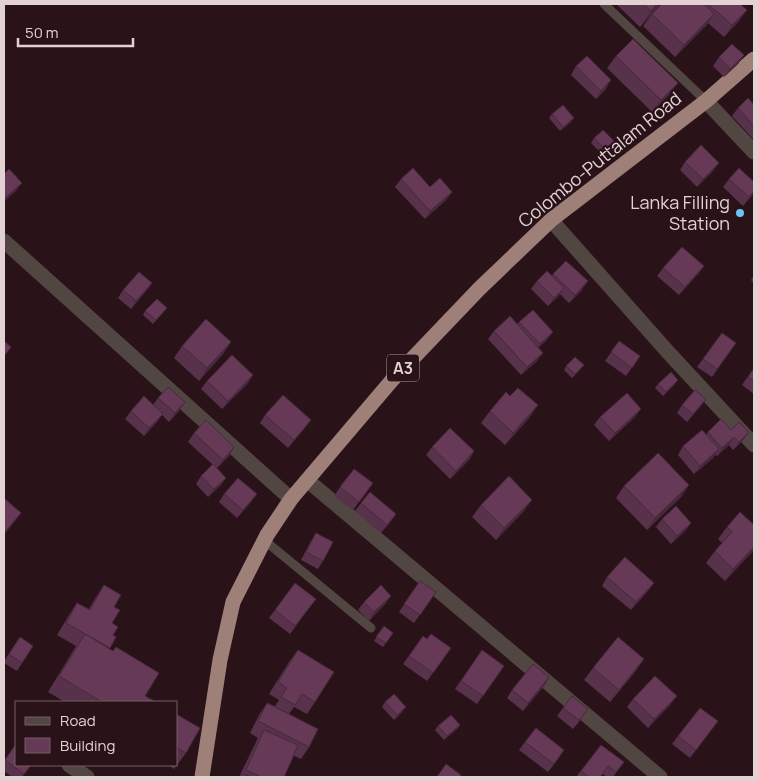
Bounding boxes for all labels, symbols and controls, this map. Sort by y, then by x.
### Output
scale bar [18,15,132,47]
text: 50 m [25,22,59,43]
street label: Colombo-Puttalam Road [513,86,686,232]
place label: Lanka Filling Station [630,190,730,235]
marker: Lanka Filling Station [734,207,746,219]
road number: A3 [387,354,419,382]
legend [15,701,178,766]
text: Road [60,710,96,731]
text: Building [60,735,115,756]

